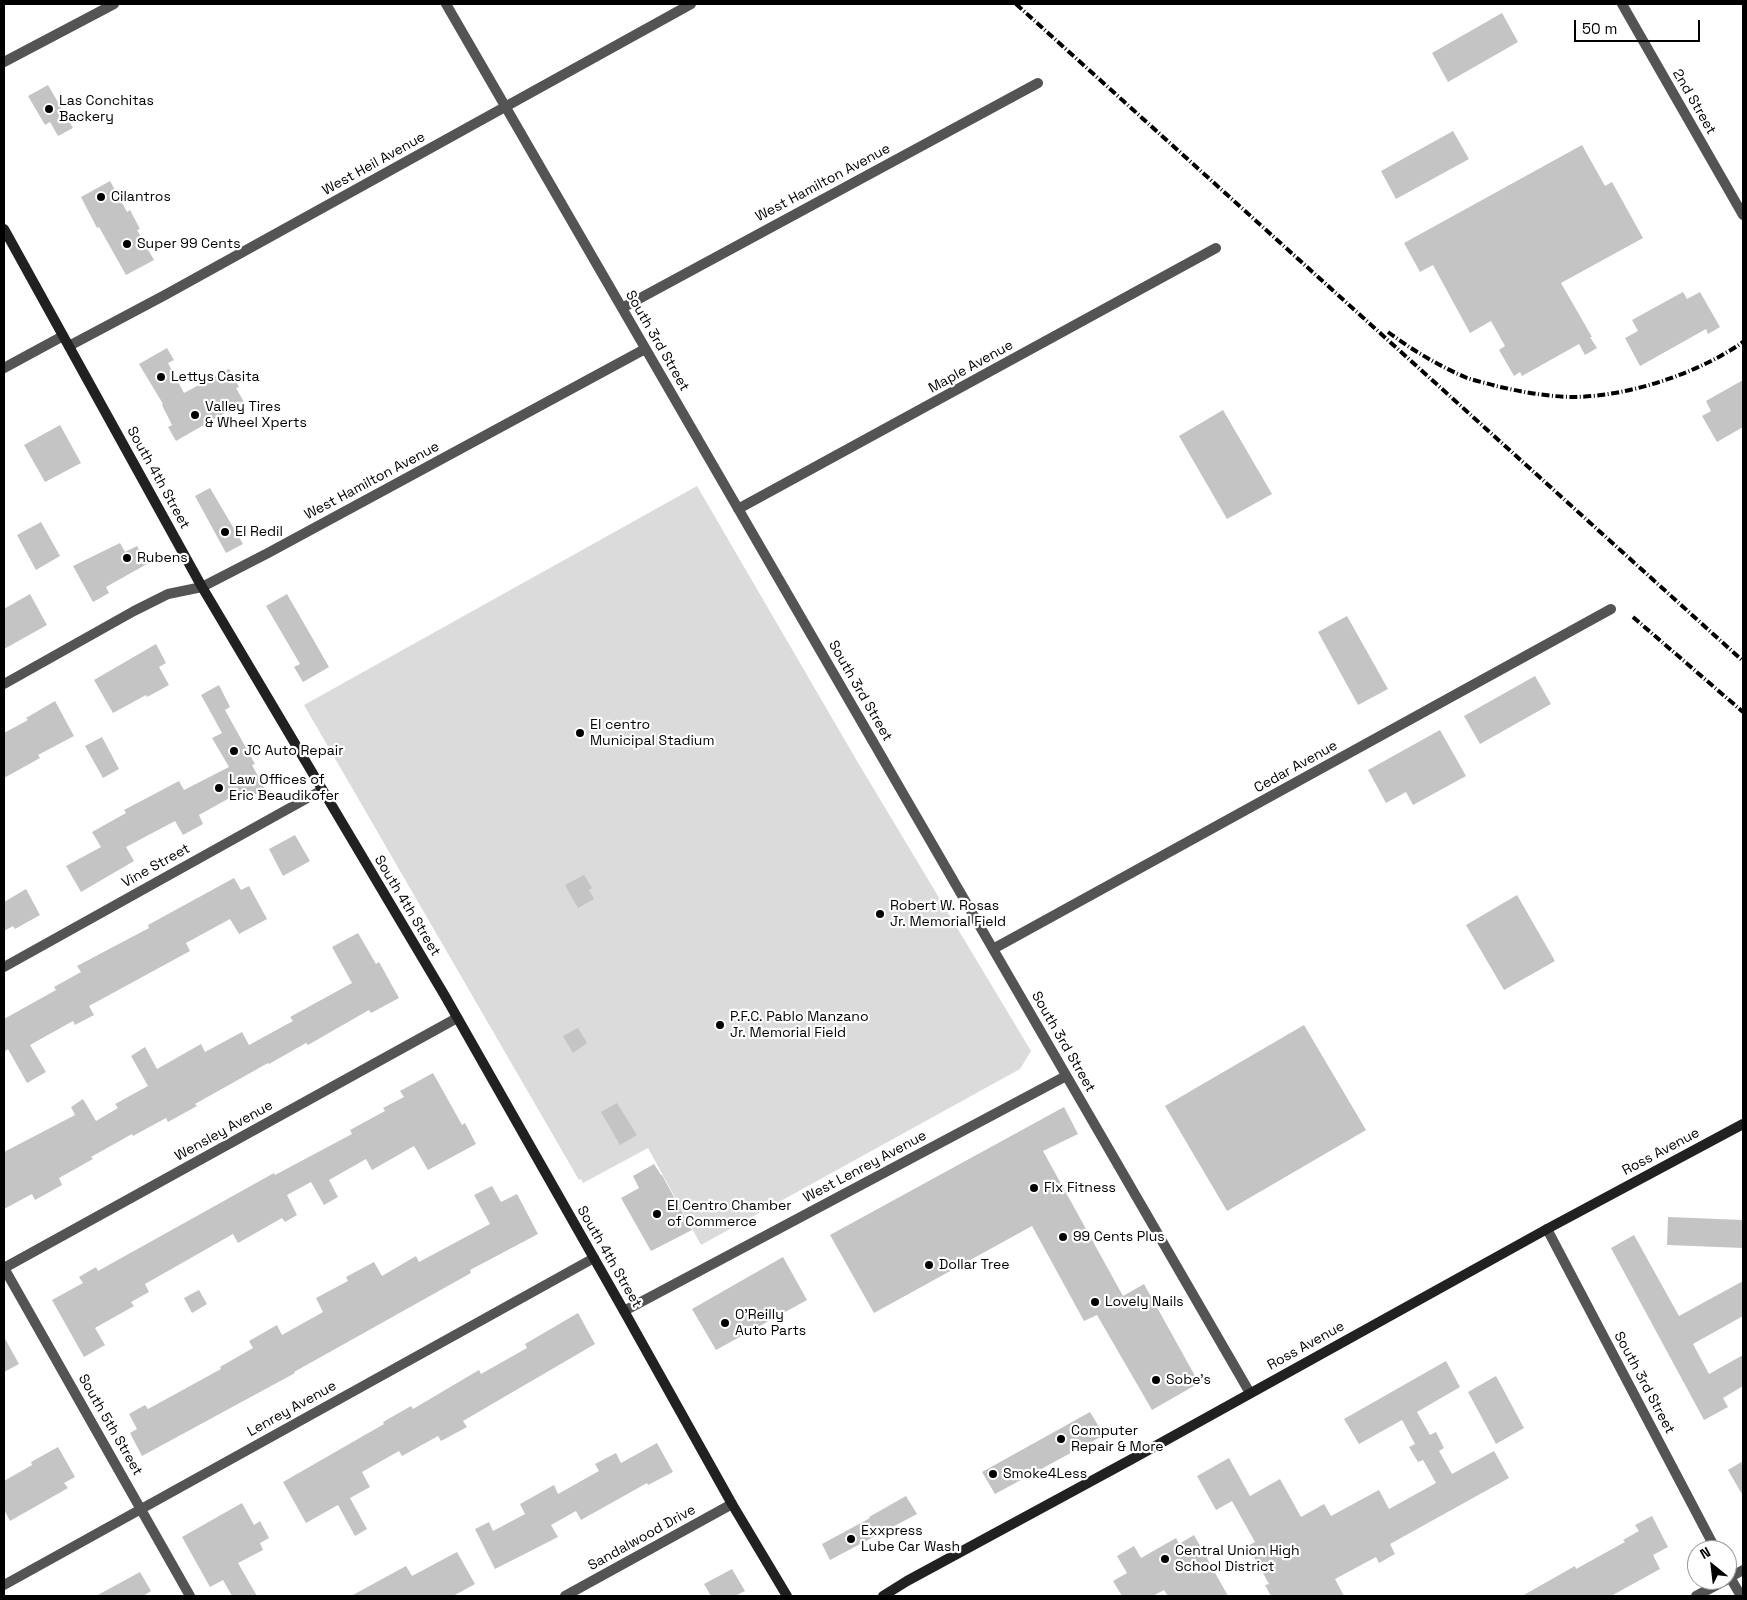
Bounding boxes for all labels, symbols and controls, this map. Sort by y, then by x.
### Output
scale bar [1577,10,1703,42]
text: 50 m [1582,19,1617,38]
street label: 2nd Street [1669,66,1719,138]
place label: Las Conchitas Backery [59,93,154,125]
marker: Las Conchitas Backery [43,103,55,115]
street label: West Heil Avenue [320,129,428,199]
street label: West Hamilton Avenue [753,140,893,226]
place label: Cilantros [111,189,171,205]
marker: Cilantros [95,191,107,203]
place label: Super 99 Cents [137,236,241,252]
marker: Super 99 Cents [121,238,133,250]
street label: South 3rd Street [621,288,693,394]
street label: Maple Avenue [926,337,1016,397]
place label: Lettys Casita [171,369,260,385]
marker: Lettys Casita [155,371,167,383]
place label: Valley Tires & Wheel Xperts [205,399,307,432]
marker: Valley Tires & Wheel Xperts [189,409,201,421]
street label: South 4th Street [123,424,193,532]
street label: West Hamilton Avenue [302,438,442,524]
place label: El Redil [235,524,283,540]
marker: El Redil [219,526,231,538]
place label: Rubens [137,550,188,566]
marker: Rubens [121,552,133,564]
street label: South 3rd Street [824,638,896,744]
place label: El centro Municipal Stadium [590,717,714,750]
marker: El centro Municipal Stadium [574,727,586,739]
street label: Cedar Avenue [1251,737,1341,797]
place label: JC Auto Repair [244,743,343,759]
marker: JC Auto Repair [228,745,240,757]
place label: Law Offices of Eric Beaudikofer [229,772,339,804]
marker: Law Offices of Eric Beaudikofer [213,782,225,794]
street label: Vine Street [119,840,193,892]
street label: South 4th Street [370,853,444,959]
place label: Robert W. Rosas Jr. Memorial Field [890,898,1006,930]
marker: Robert W. Rosas Jr. Memorial Field [874,908,886,920]
street label: South 3rd Street [1027,989,1099,1095]
place label: P.F.C. Pablo Manzano Jr. Memorial Field [730,1009,869,1042]
marker: P.F.C. Pablo Manzano Jr. Memorial Field [714,1019,726,1031]
street label: Wensley Avenue [172,1097,276,1165]
street label: Ross Avenue [1619,1125,1703,1179]
street label: West Lenrey Avenue [801,1127,929,1207]
place label: Flx Fitness [1044,1180,1116,1196]
marker: Flx Fitness [1028,1182,1040,1194]
place label: El Centro Chamber of Commerce [667,1198,792,1230]
street label: South 4th Street [573,1203,645,1311]
marker: El Centro Chamber of Commerce [651,1208,663,1220]
place label: 99 Cents Plus [1073,1229,1165,1245]
marker: 99 Cents Plus [1057,1231,1069,1243]
place label: Dollar Tree [939,1257,1009,1273]
marker: Dollar Tree [923,1259,935,1271]
place label: Lovely Nails [1105,1294,1184,1310]
marker: Lovely Nails [1089,1296,1101,1308]
place label: O'Reilly Auto Parts [735,1307,806,1340]
marker: O'Reilly Auto Parts [719,1317,731,1329]
street label: Ross Avenue [1265,1318,1347,1374]
street label: South 3rd Street [1610,1329,1678,1437]
street label: South 5th Street [74,1371,146,1479]
place label: Sobe's [1166,1372,1211,1388]
marker: Sobe's [1150,1374,1162,1386]
street label: Lenrey Avenue [244,1378,340,1440]
place label: Computer Repair & More [1071,1423,1164,1455]
marker: Computer Repair & More [1055,1433,1067,1445]
place label: Smoke4Less [1003,1466,1087,1482]
marker: Smoke4Less [987,1468,999,1480]
street label: Sandalwood Drive [585,1502,699,1574]
place label: Exxpress Lube Car Wash [861,1523,960,1555]
marker: Exxpress Lube Car Wash [845,1533,857,1545]
north arrow [1687,1540,1737,1590]
place label: Central Union High School District [1175,1543,1300,1575]
text: N [1697,1543,1714,1563]
marker: Central Union High School District [1159,1553,1171,1565]

